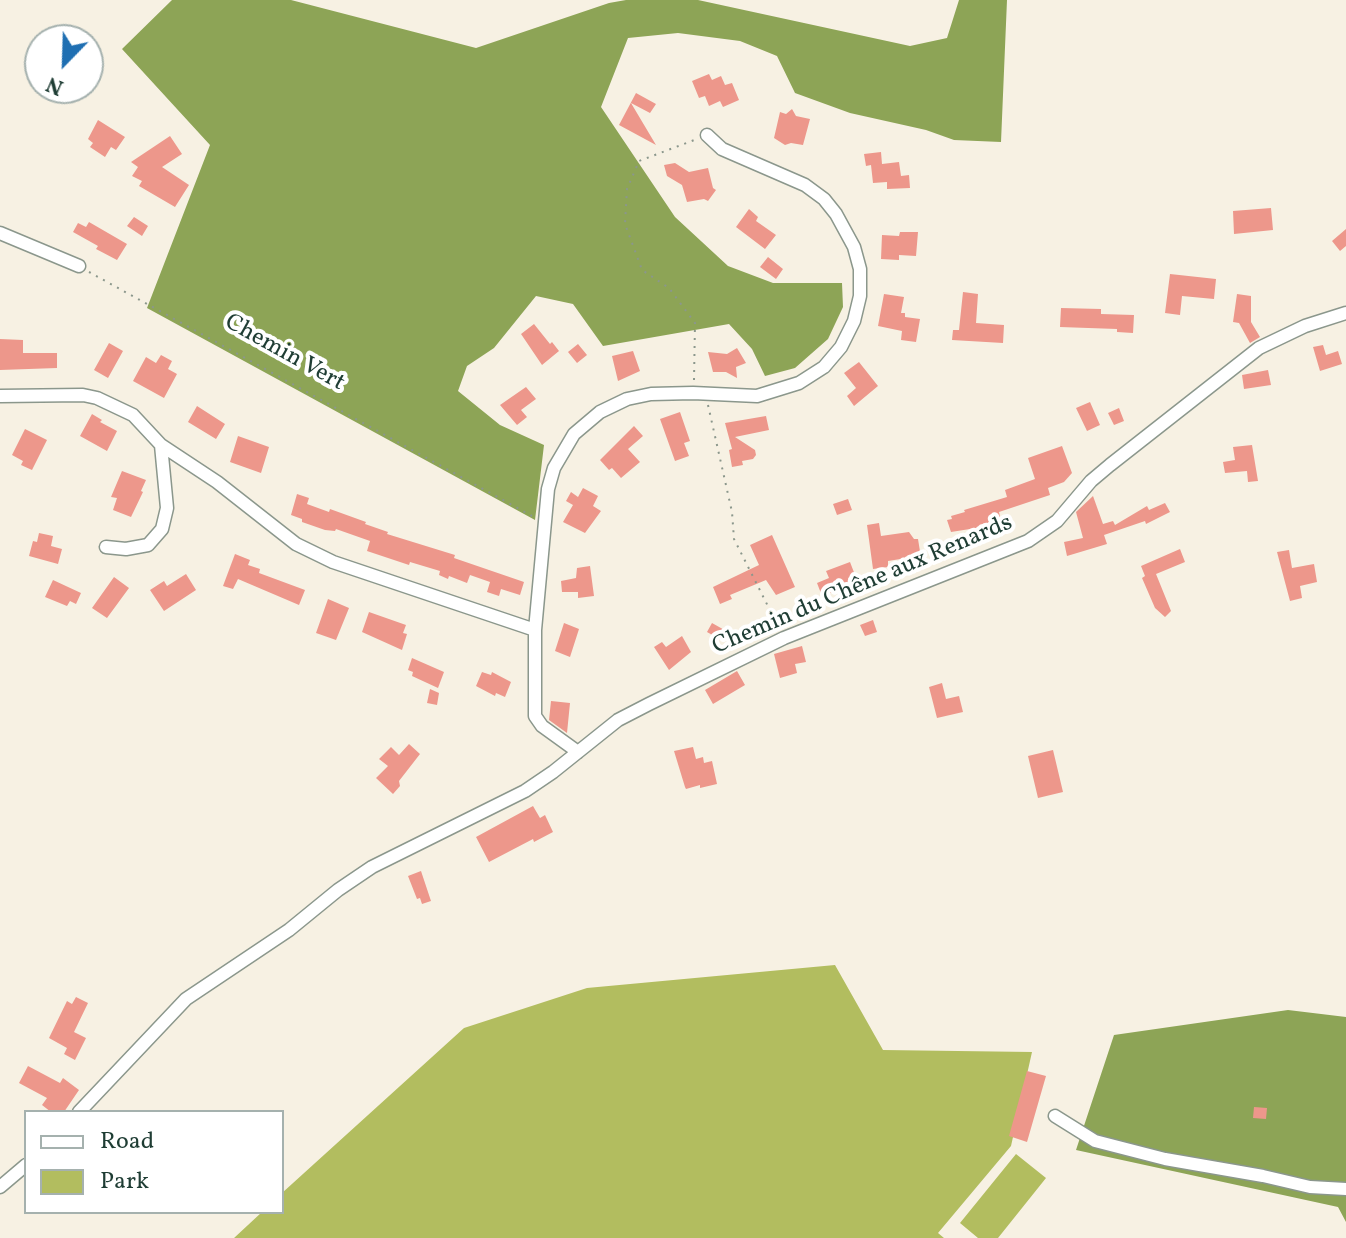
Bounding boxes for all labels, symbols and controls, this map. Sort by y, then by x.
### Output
north arrow [24,24,104,104]
text: N [42,67,69,102]
street label: Chemin Vert [219,309,349,399]
street label: Chemin du Chêne aux Renards [709,510,1017,662]
legend [24,1110,284,1214]
text: Road [100,1125,154,1159]
text: Park [100,1165,149,1199]

